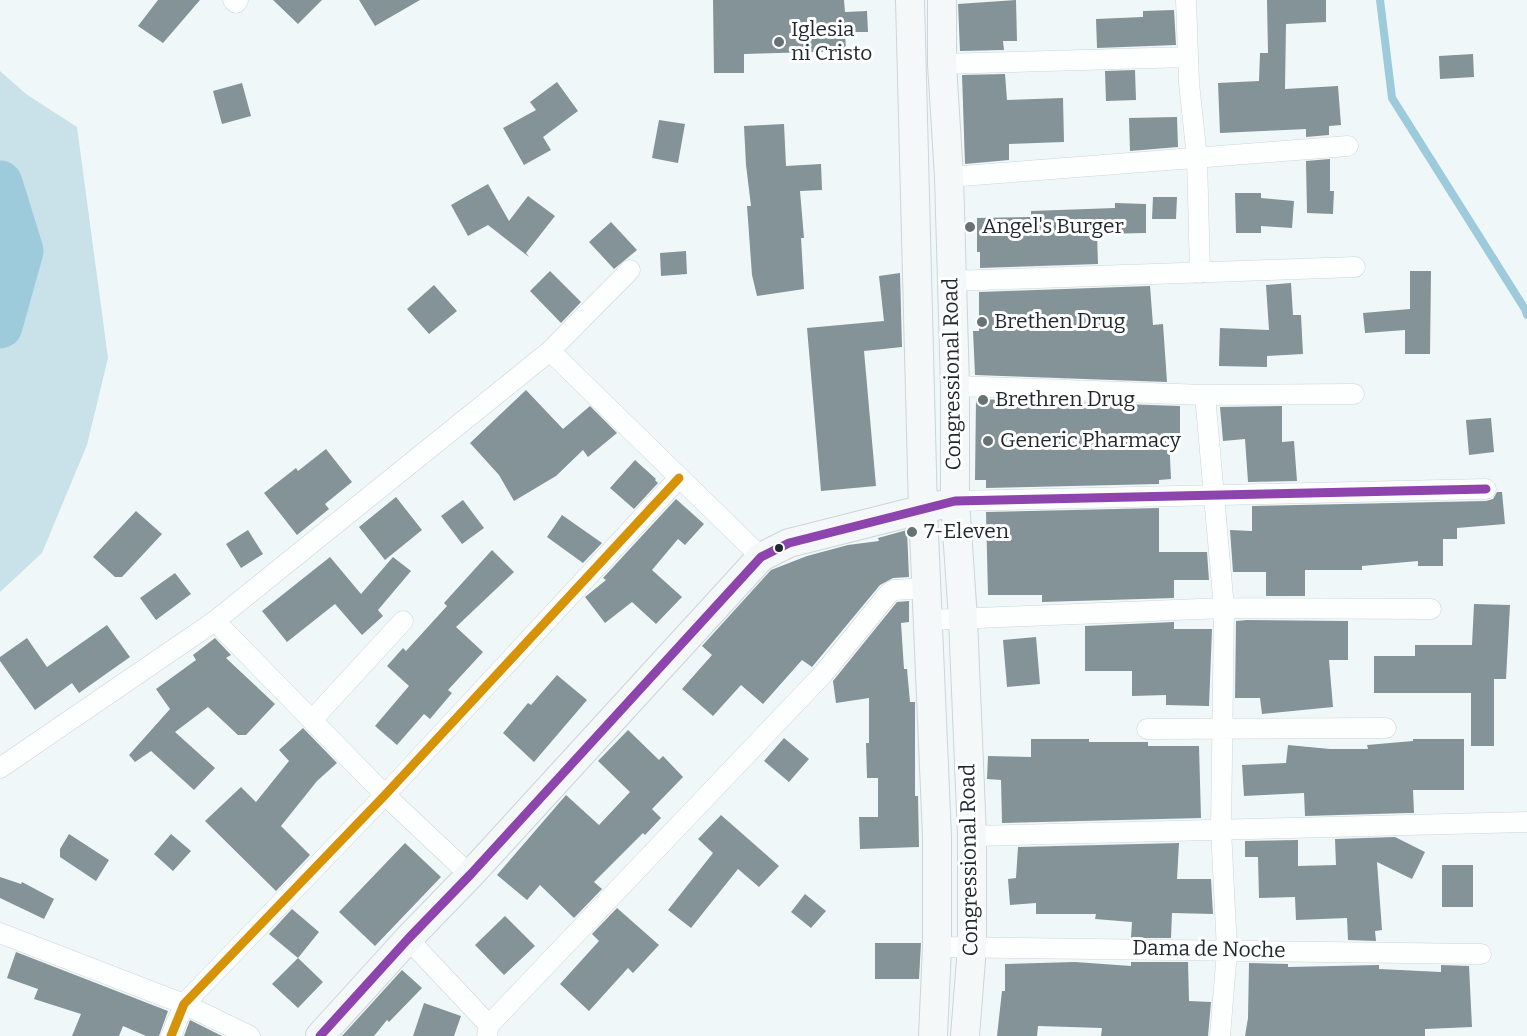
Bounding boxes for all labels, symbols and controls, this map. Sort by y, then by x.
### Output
place label: Iglesia ni Cristo [791,17,872,67]
marker: Iglesia ni Cristo [772,35,786,49]
place label: Angel's Burger [982,214,1124,240]
marker: Angel's Burger [963,220,977,234]
street label: Congressional Road [939,277,967,471]
place label: Brethen Drug [994,309,1126,335]
marker: Brethen Drug [975,315,989,329]
place label: Brethren Drug [995,387,1135,413]
marker: Brethren Drug [976,393,990,407]
place label: Generic Pharmacy [1000,428,1181,454]
marker: Generic Pharmacy [981,434,995,448]
place label: 7-Eleven [924,519,1009,545]
marker: 7-Eleven [905,525,919,539]
unlabelled marker [773,542,785,554]
street label: Congressional Road [956,763,984,957]
street label: Dama de Noche [1132,936,1286,964]

